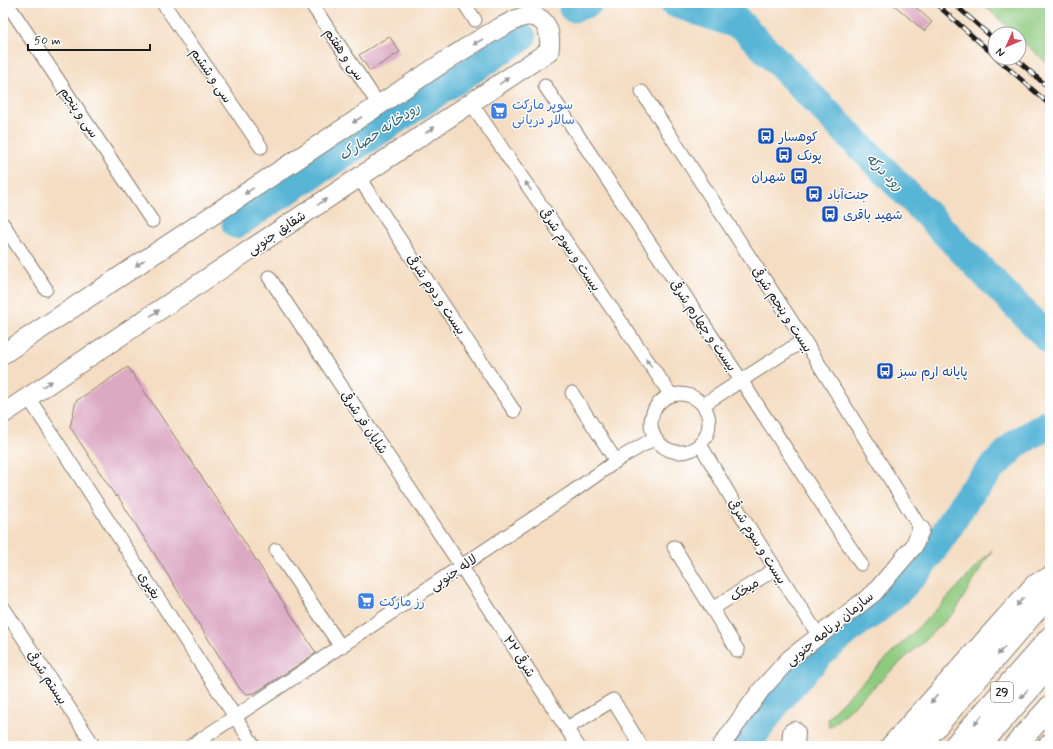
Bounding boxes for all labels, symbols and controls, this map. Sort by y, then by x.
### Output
street label: سی و هفتم [319,25,368,85]
scale bar [28,26,150,52]
north arrow [987,26,1027,66]
text: 50 m [34,33,61,49]
one-way arrow [472,38,484,45]
street label: سی و ششم [185,45,235,107]
text: N [993,45,1008,60]
one-way arrow [498,78,510,85]
street label: سی و پنجم [55,84,102,142]
place label: سوپر مارکت سالار دریانی [512,97,575,129]
water label: رودخانه حصارک [336,99,424,165]
supermarket icon: سوپر مارکت سالار دریانی [489,101,509,121]
one-way arrow [352,116,362,124]
one-way arrow [425,126,436,134]
bus stop icon: کوهسار [756,126,776,146]
place label: کوهسار [778,129,818,146]
bus stop icon: پونک [774,145,794,165]
place label: پونک [797,148,822,165]
water label: رود درکه [862,150,907,196]
bus stop icon: شهران [789,166,809,186]
place label: شهران [752,169,786,186]
one-way arrow [524,181,532,192]
bus stop icon: جنت‌آباد [804,184,824,204]
place label: جنت‌آباد [827,187,869,204]
one-way arrow [243,188,255,195]
one-way arrow [317,198,327,206]
street label: بیست و سوم شرقی [535,204,605,296]
bus stop icon: شهید باقری [820,204,840,224]
street label: شقایق جنوبی [244,207,309,259]
place label: شهید باقری [843,207,903,224]
street label: بیست و دوم شرقی [402,251,470,339]
one-way arrow [135,259,145,267]
street label: بیست و پنجم شرقی [747,263,817,356]
street label: بیست و چهارم شرقی [665,276,741,376]
one-way arrow [150,309,161,316]
one-way arrow [645,358,653,368]
bus stop icon: پایانه ارم سبز [875,361,895,381]
place label: پایانه ارم سبز [897,364,968,382]
one-way arrow [41,381,53,388]
street label: شایان فر شرقی [336,387,392,458]
street label: بیست و سوم شرقی [723,495,791,588]
street label: لاله جنوبی [427,551,481,595]
street label: بغیری [133,569,164,603]
street label: میخک [727,575,763,606]
street label: سازمان برنامه جنوبی [782,588,877,670]
supermarket icon: رز مارکت [356,591,376,611]
place label: رز مارکت [379,594,425,611]
one-way arrow [1016,597,1025,607]
street label: ۲۲ شرقی [499,632,539,681]
one-way arrow [996,646,1005,656]
street label: بیستم شرقی [22,647,71,709]
road number: 29 [991,682,1013,702]
one-way arrow [1020,689,1029,700]
one-way arrow [929,694,939,704]
one-way arrow [973,715,982,725]

